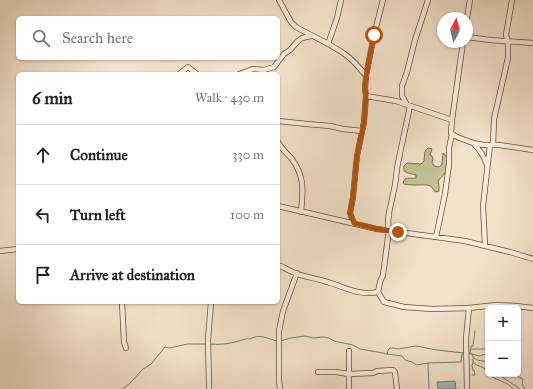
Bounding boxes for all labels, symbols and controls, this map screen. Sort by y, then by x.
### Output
north arrow [437,12,473,48]
search box [16,16,280,60]
route start [365,26,383,44]
icon: search [30,27,52,49]
text: Search here [62,29,133,47]
text: 6 min [32,88,73,109]
text: Walk · 430 m [195,90,264,106]
icon: ahead [32,144,54,166]
text: Continue [70,146,128,164]
text: 330 m [232,147,264,163]
icon: left [32,204,54,226]
text: Turn left [70,206,126,224]
text: 100 m [230,207,264,223]
route end [389,223,407,241]
icon: arrive [32,264,54,286]
text: Arrive at destination [70,266,195,284]
map controls [485,305,521,377]
button: + [485,305,521,341]
button: − [485,341,521,377]

